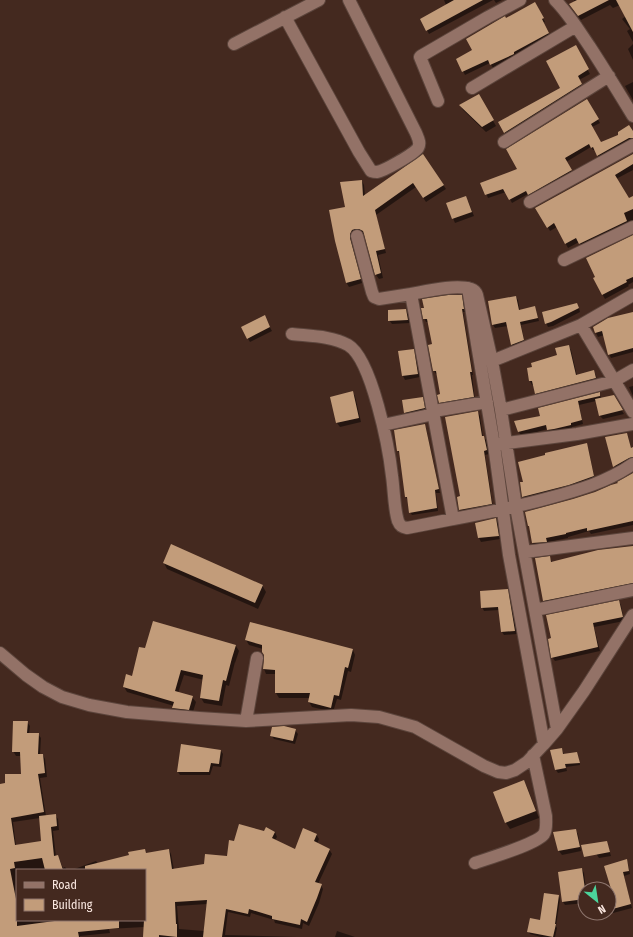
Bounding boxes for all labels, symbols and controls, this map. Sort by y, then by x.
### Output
legend [16,869,146,921]
text: Road [52,878,77,892]
north arrow [577,881,617,921]
text: Building [52,898,93,912]
text: N [596,902,608,917]

